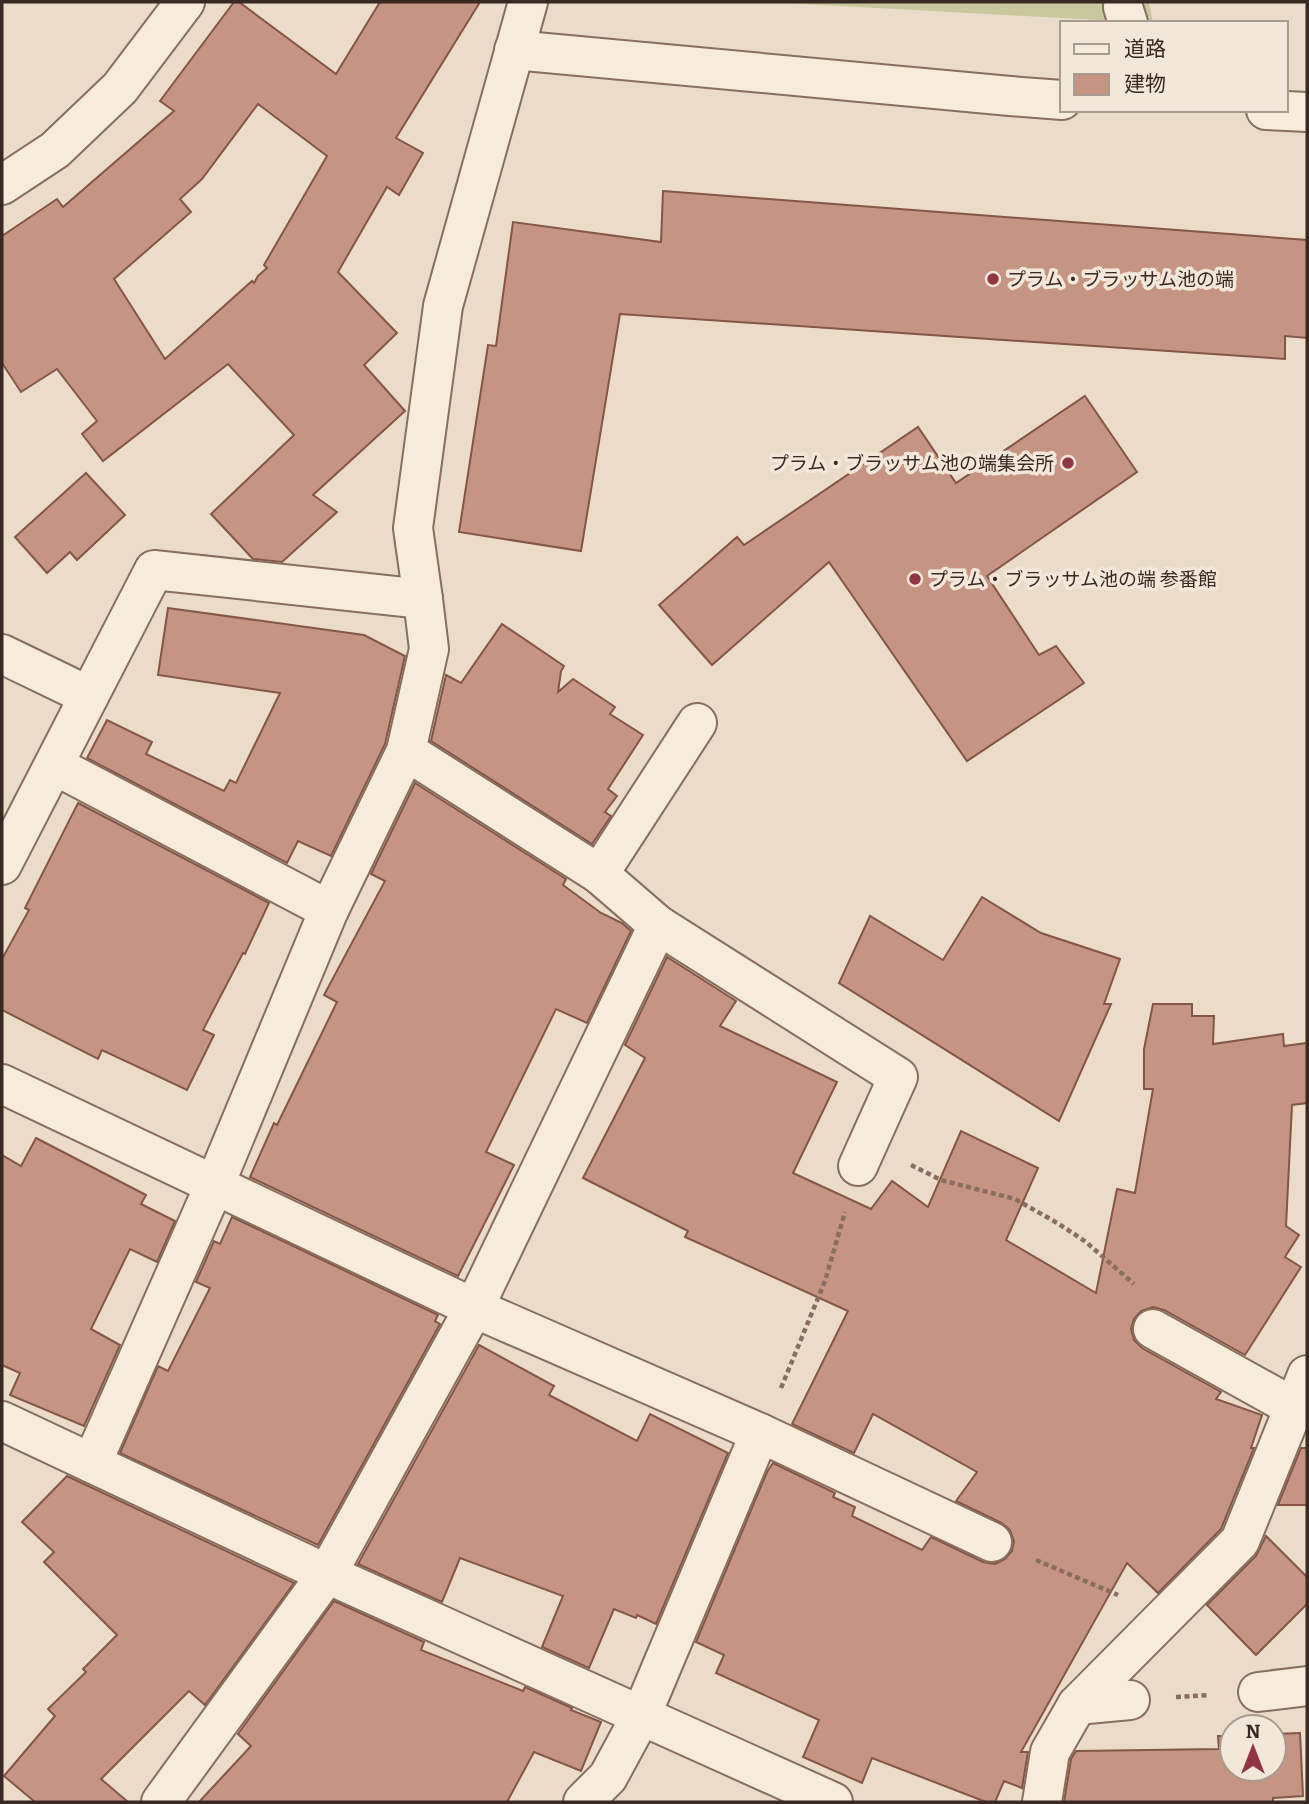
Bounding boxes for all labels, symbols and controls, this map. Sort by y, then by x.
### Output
legend [1060,21,1288,112]
text: 道路 [1124,36,1166,62]
text: 建物 [1124,71,1166,97]
place label: プラム・ブラッサム池の端 [1007,268,1234,291]
marker: プラム・ブラッサム池の端 [985,271,1001,287]
place label: プラム・ブラッサム池の端集会所 [770,452,1054,475]
marker: プラム・ブラッサム池の端集会所 [1060,455,1076,471]
place label: プラム・ブラッサム池の端 参番館 [929,568,1217,591]
marker: プラム・ブラッサム池の端 参番館 [907,571,923,587]
north arrow [1218,1713,1288,1783]
text: N [1246,1720,1261,1743]

